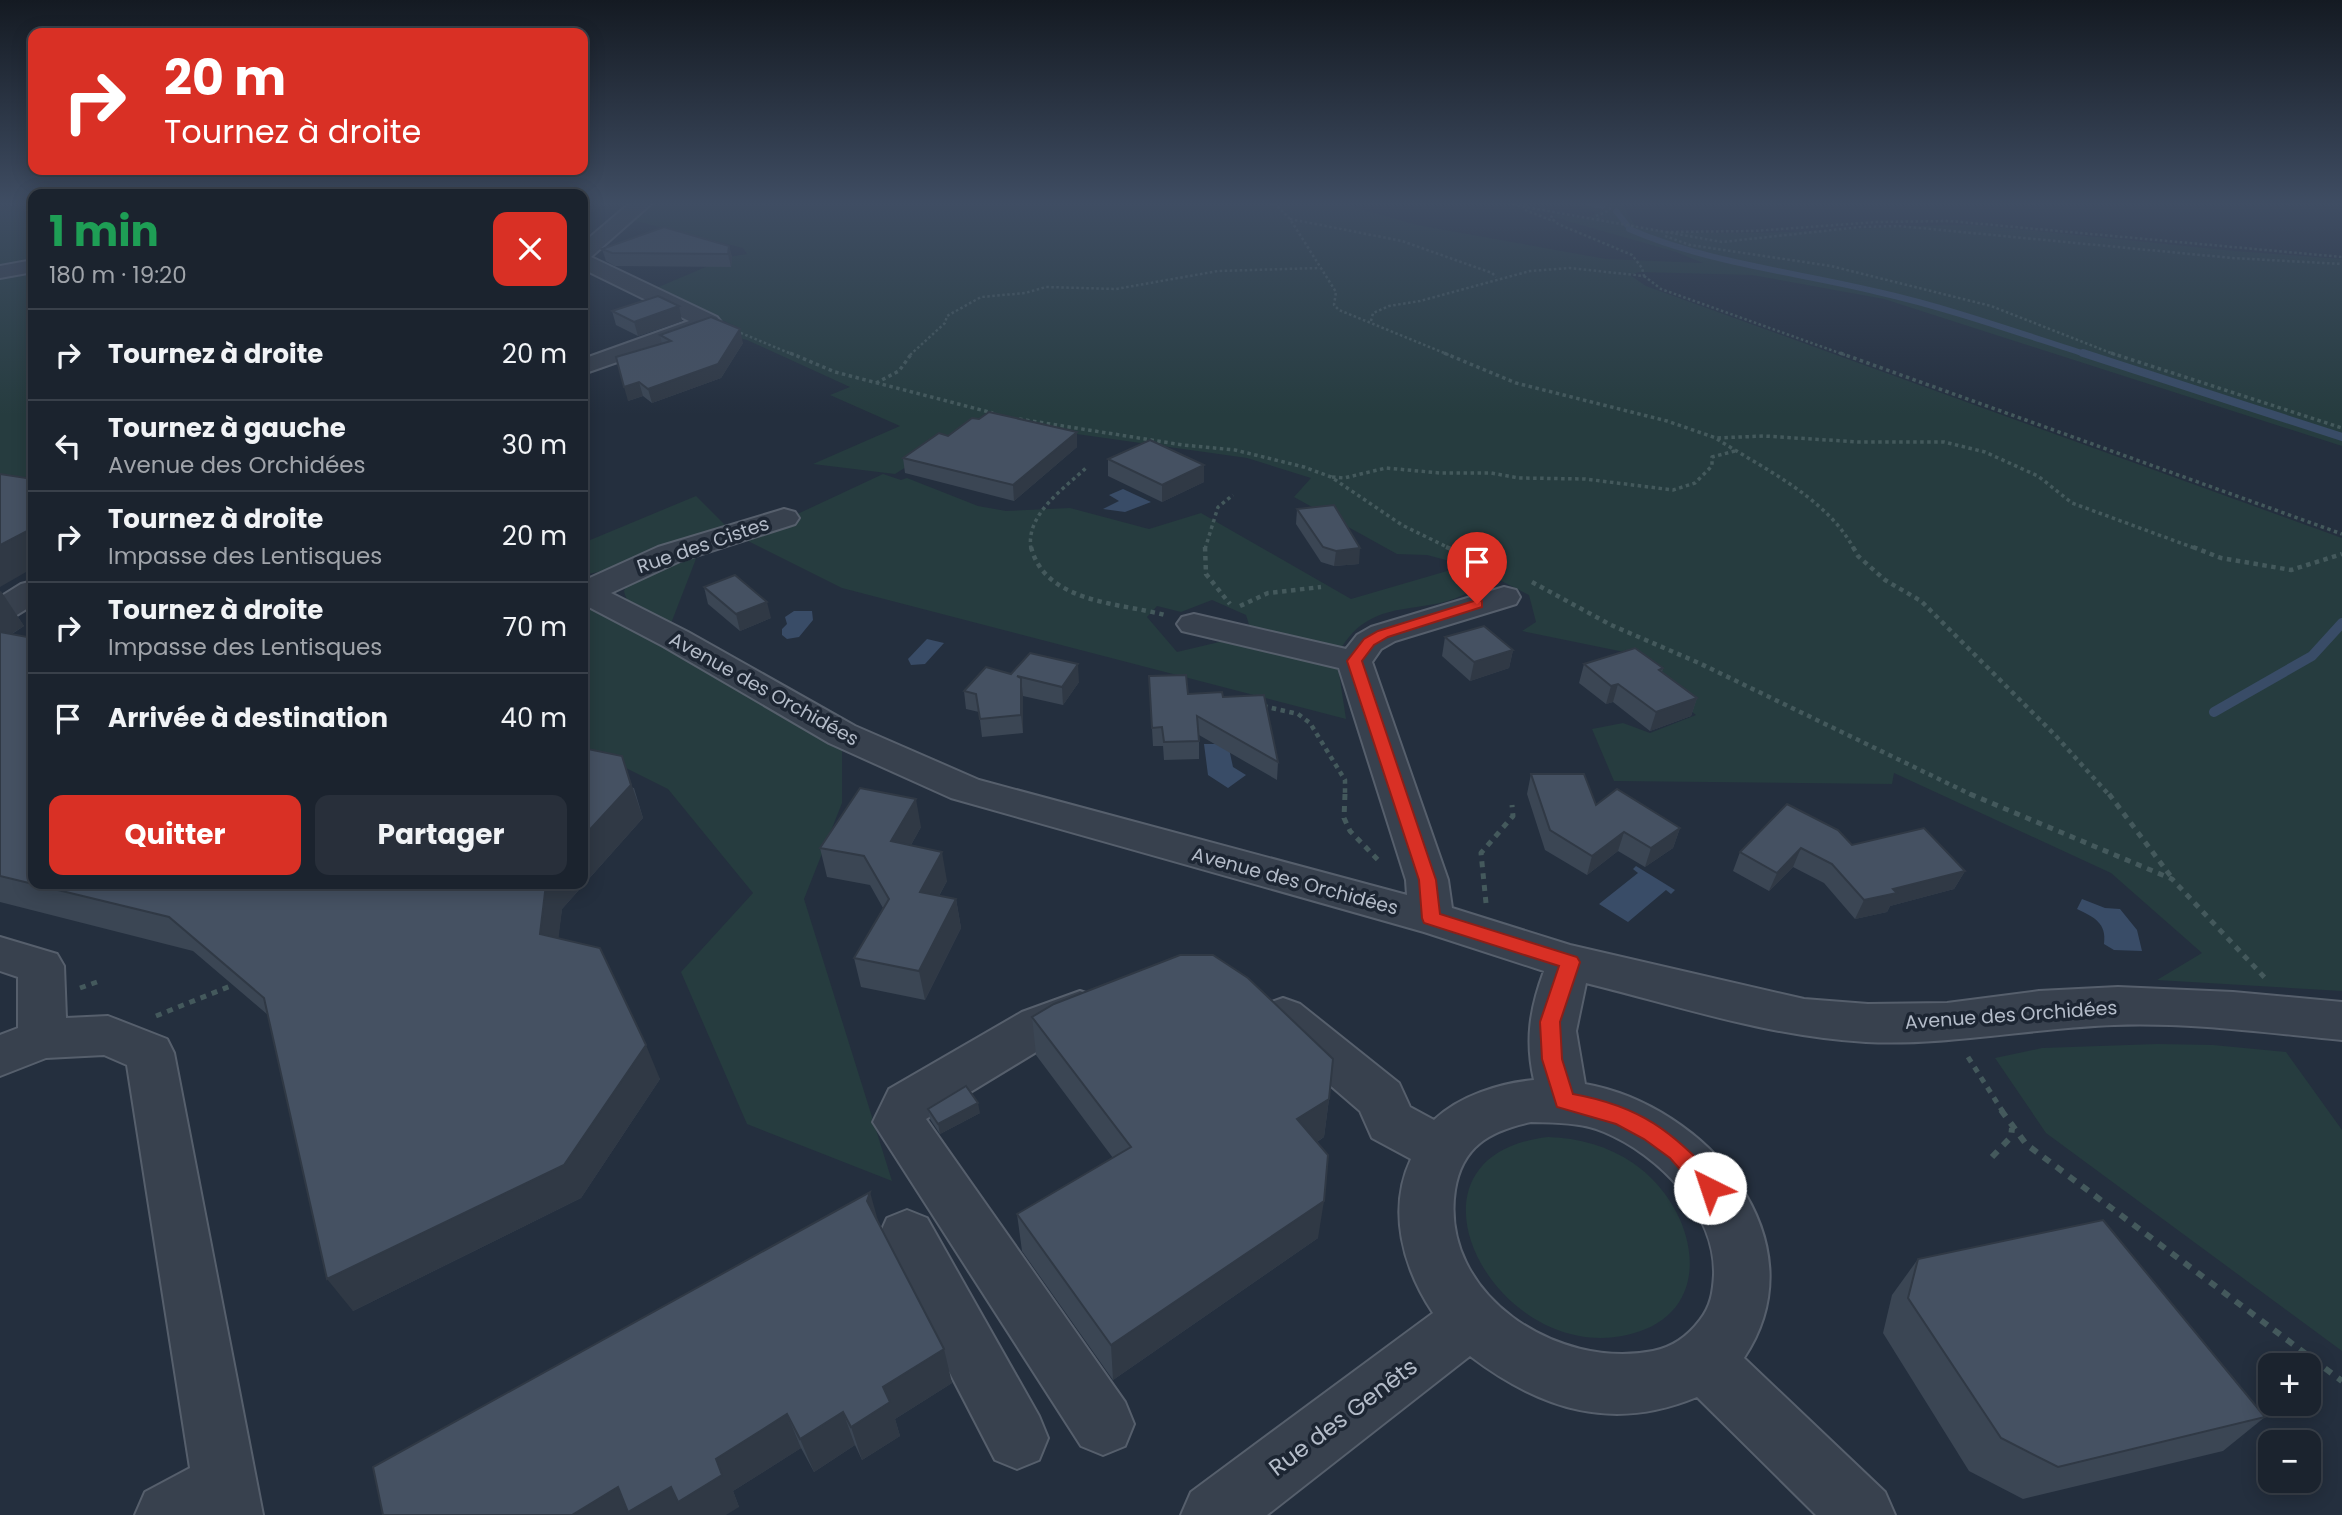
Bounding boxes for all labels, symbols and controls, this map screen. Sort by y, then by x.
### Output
text: 20 m [164,44,286,112]
icon: right [49,56,140,147]
text: Tournez à droite [164,109,421,154]
text: 1 min [49,202,159,261]
button: close [493,212,567,286]
text: 180 m · 19:20 [49,259,187,291]
icon: right [49,336,87,374]
text: Tournez à droite [108,336,323,372]
text: 20 m [502,336,567,372]
text: Tournez à gauche [108,410,346,446]
icon: left [49,427,87,465]
text: 30 m [502,427,567,463]
text: Avenue des Orchidées [108,449,366,481]
text: Tournez à droite [108,501,323,537]
street label: Rue des Cistes [633,510,773,580]
icon: right [49,518,87,556]
text: 20 m [502,518,567,554]
pin [1447,532,1507,604]
text: Impasse des Lentisques [108,540,382,572]
icon: arrive [1458,543,1496,581]
text: Tournez à droite [108,592,323,628]
icon: right [49,609,87,647]
text: 70 m [503,609,567,645]
street label: Avenue des Orchidées [664,626,864,752]
text: Impasse des Lentisques [108,631,382,663]
icon: arrive [49,700,87,738]
text: Arrivée à destination [108,700,388,736]
text: 40 m [501,700,567,736]
button: Quitter [49,795,301,875]
button: Partager [315,795,567,875]
street label: Avenue des Orchidées [1189,840,1401,922]
street label: Avenue des Orchidées [1904,994,2118,1036]
position arrow [1673,1151,1747,1225]
street label: Rue des Genêts [1262,1350,1424,1484]
map controls [2258,1353,2321,1493]
button: + [2258,1353,2321,1416]
button: − [2258,1430,2321,1493]

